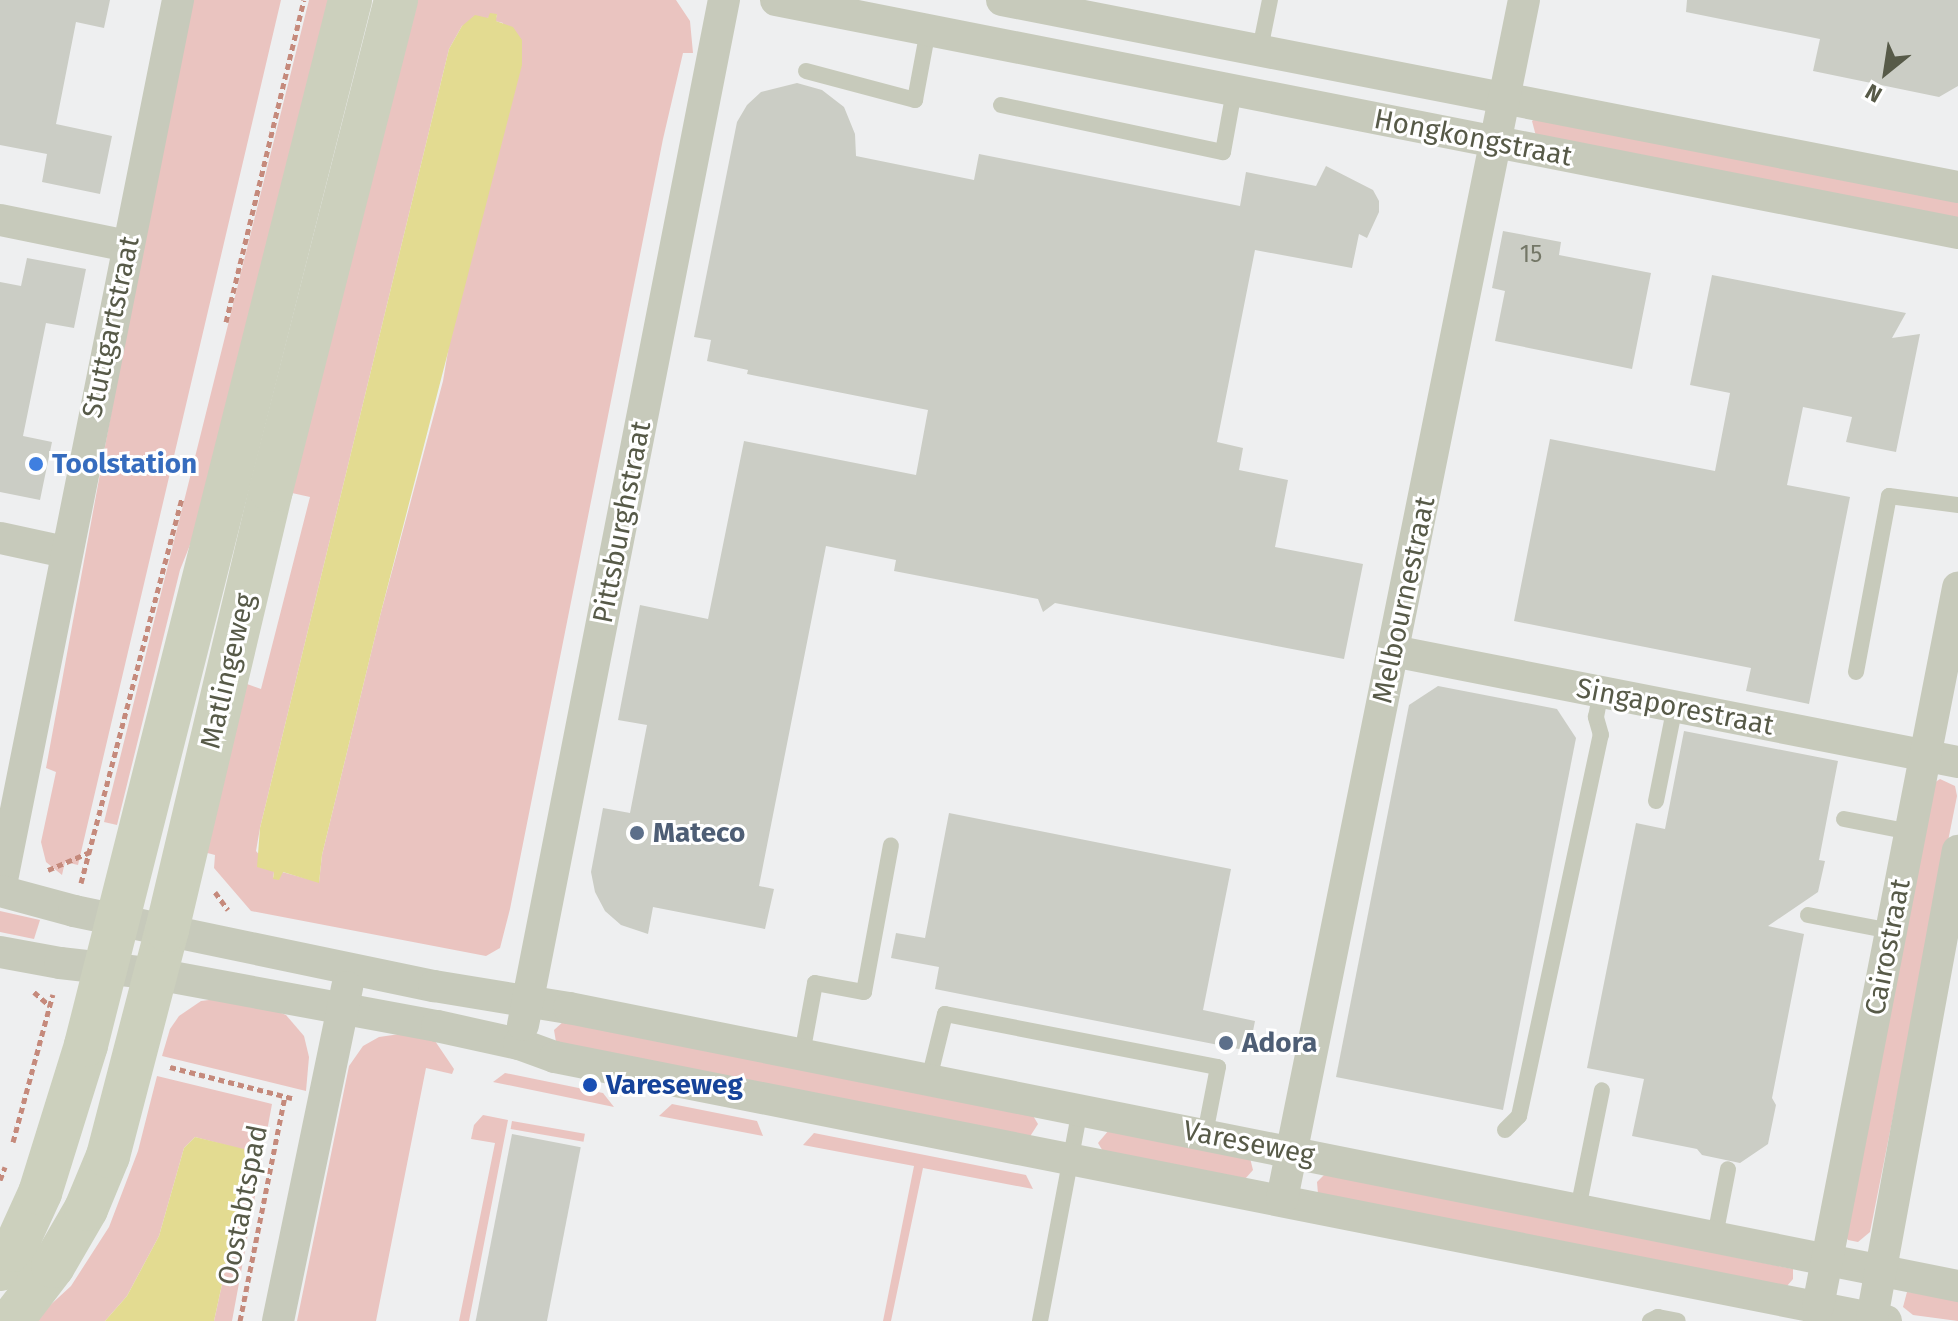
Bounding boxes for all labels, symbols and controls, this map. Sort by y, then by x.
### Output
north arrow [1846,32,1926,112]
text: N [1861,78,1887,109]
street label: Hongkongstraat [1371,102,1575,174]
street label: Stuttgartstraat [75,233,147,421]
house number: 15 [1520,241,1542,269]
street label: Pittsburghstraat [586,418,658,626]
place label: Toolstation [52,447,197,481]
marker: Toolstation [27,455,45,473]
street label: Melbournestraat [1366,494,1442,706]
street label: Matlingeweg [194,590,262,752]
street label: Singaporestraat [1573,671,1777,743]
place label: Mateco [653,816,745,850]
marker: Mateco [628,824,646,842]
street label: Cairostraat [1858,876,1918,1018]
place label: Adora [1242,1026,1317,1060]
marker: Adora [1217,1034,1235,1052]
place label: Vareseweg [606,1068,743,1102]
marker: Vareseweg [581,1076,599,1094]
street label: Vareseweg [1180,1114,1318,1172]
street label: Oostabtspad [211,1122,275,1288]

